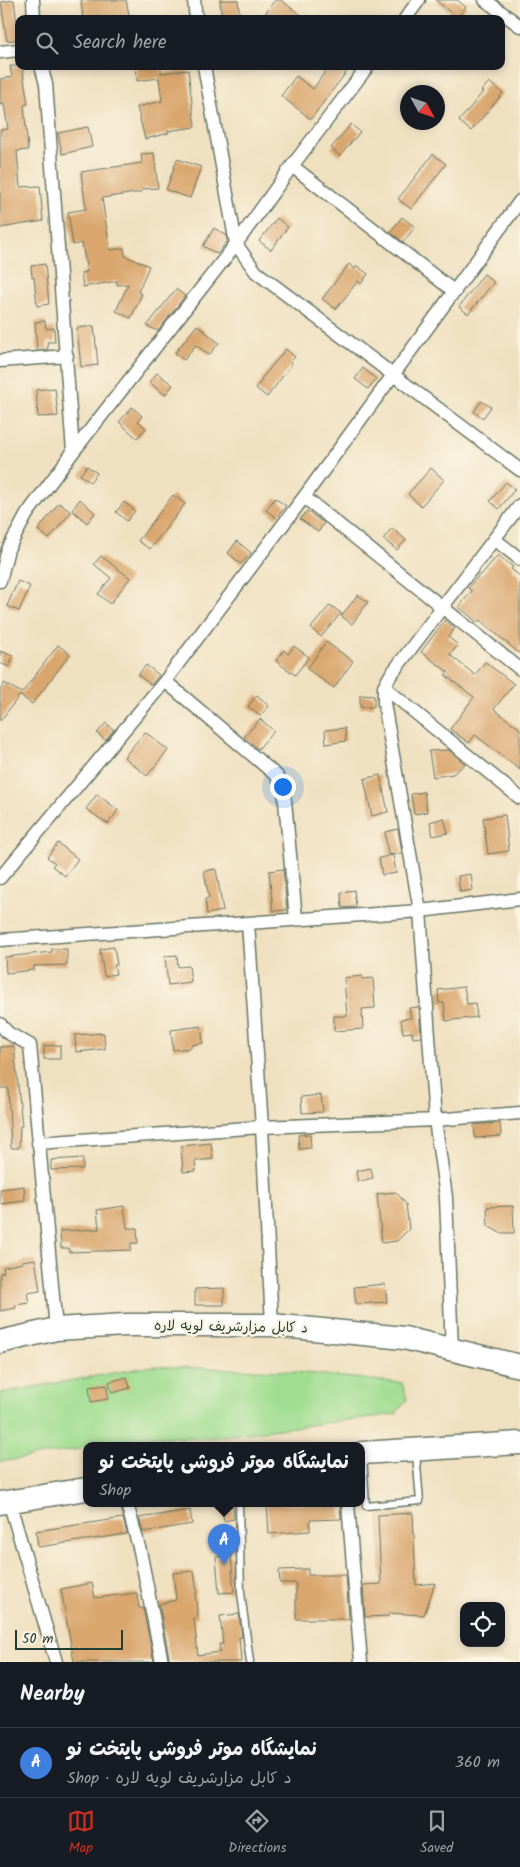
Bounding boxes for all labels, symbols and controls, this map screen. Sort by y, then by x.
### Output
search box [15,15,505,70]
text: Search here [73,28,167,58]
icon: search [33,29,61,57]
north arrow [400,85,445,130]
your location [270,774,296,800]
street label: د کابل مزارشریف لویه لاره [154,1315,308,1339]
popup [83,1442,365,1507]
text: نمایشگاه موتر فروشی پایتخت نو [99,1448,349,1478]
text: Shop [99,1478,131,1503]
pin: A [208,1524,240,1565]
map controls [460,1602,505,1647]
button: locate [460,1602,505,1647]
scale bar [15,1627,122,1650]
text: 50 m [22,1628,53,1650]
text: Nearby [20,1678,85,1711]
text: نمایشگاه موتر فروشی پایتخت نو [67,1735,317,1765]
text: A [31,1750,41,1775]
text: 360 m [455,1750,500,1775]
text: Shop · د کابل مزارشریف لویه لاره [67,1766,292,1791]
tab: Map [67,1807,95,1859]
tab: Directions [228,1807,286,1859]
tab: Saved [420,1807,453,1859]

